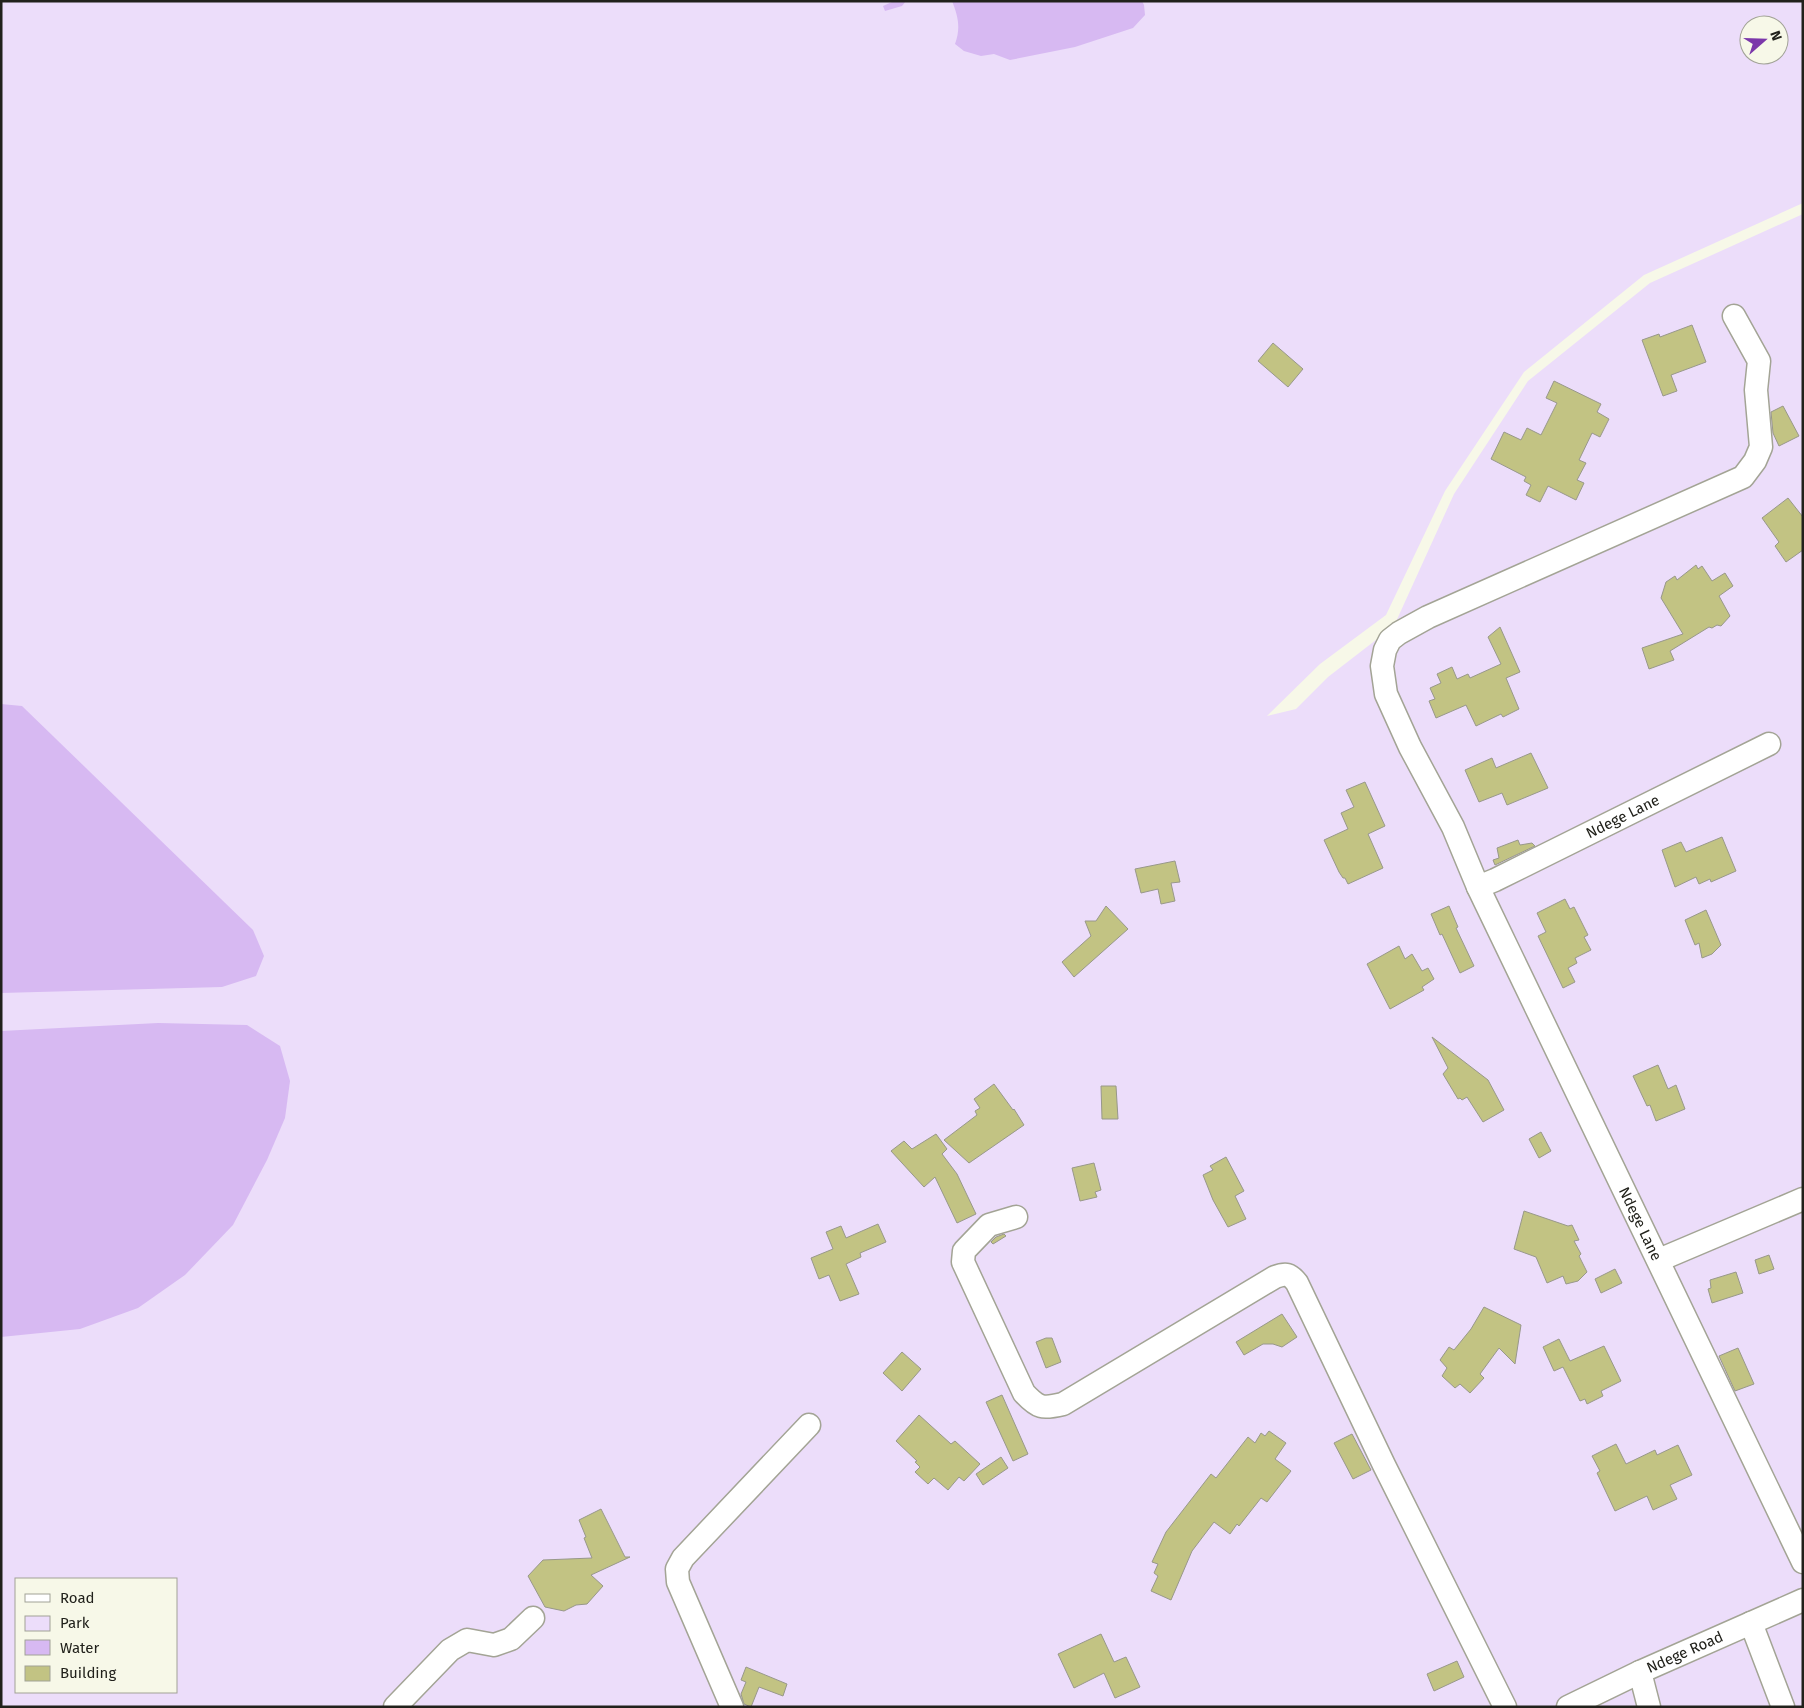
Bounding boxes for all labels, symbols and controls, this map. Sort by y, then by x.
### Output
north arrow [1739,15,1789,65]
text: N [1766,28,1785,43]
street label: Ndege Lane [1583,791,1662,842]
street label: Ndege Lane [1615,1184,1666,1264]
legend [15,1578,178,1693]
text: Road [60,1589,95,1607]
text: Park [60,1614,90,1632]
street label: Ndege Road [1644,1627,1726,1677]
text: Water [60,1639,99,1657]
text: Building [60,1664,116,1682]

